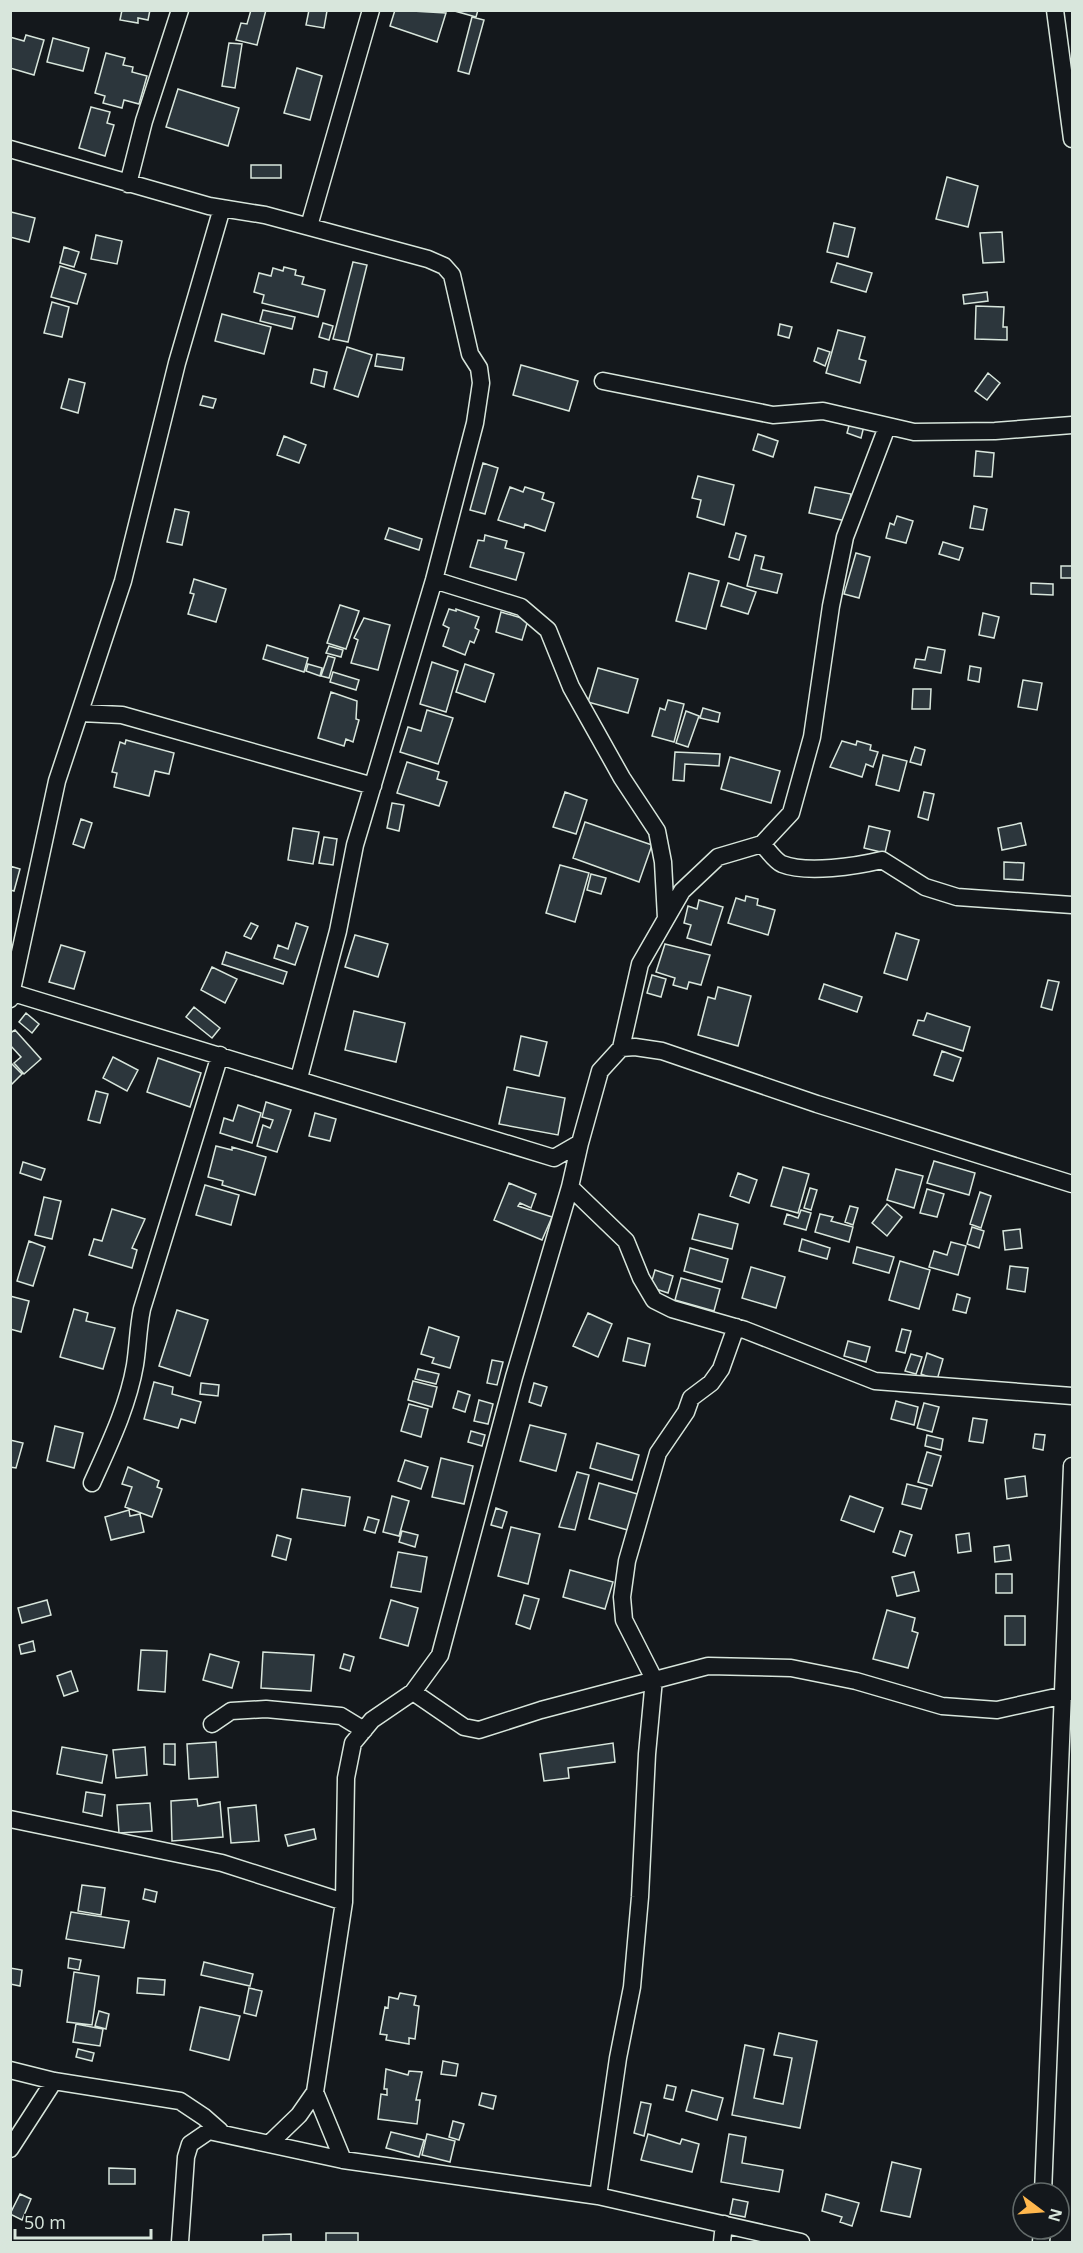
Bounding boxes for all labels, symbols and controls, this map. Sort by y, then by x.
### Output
north arrow [1011,2181,1071,2241]
scale bar [15,2202,152,2240]
text: N [1043,2206,1068,2224]
text: 50 m [24,2210,66,2234]

